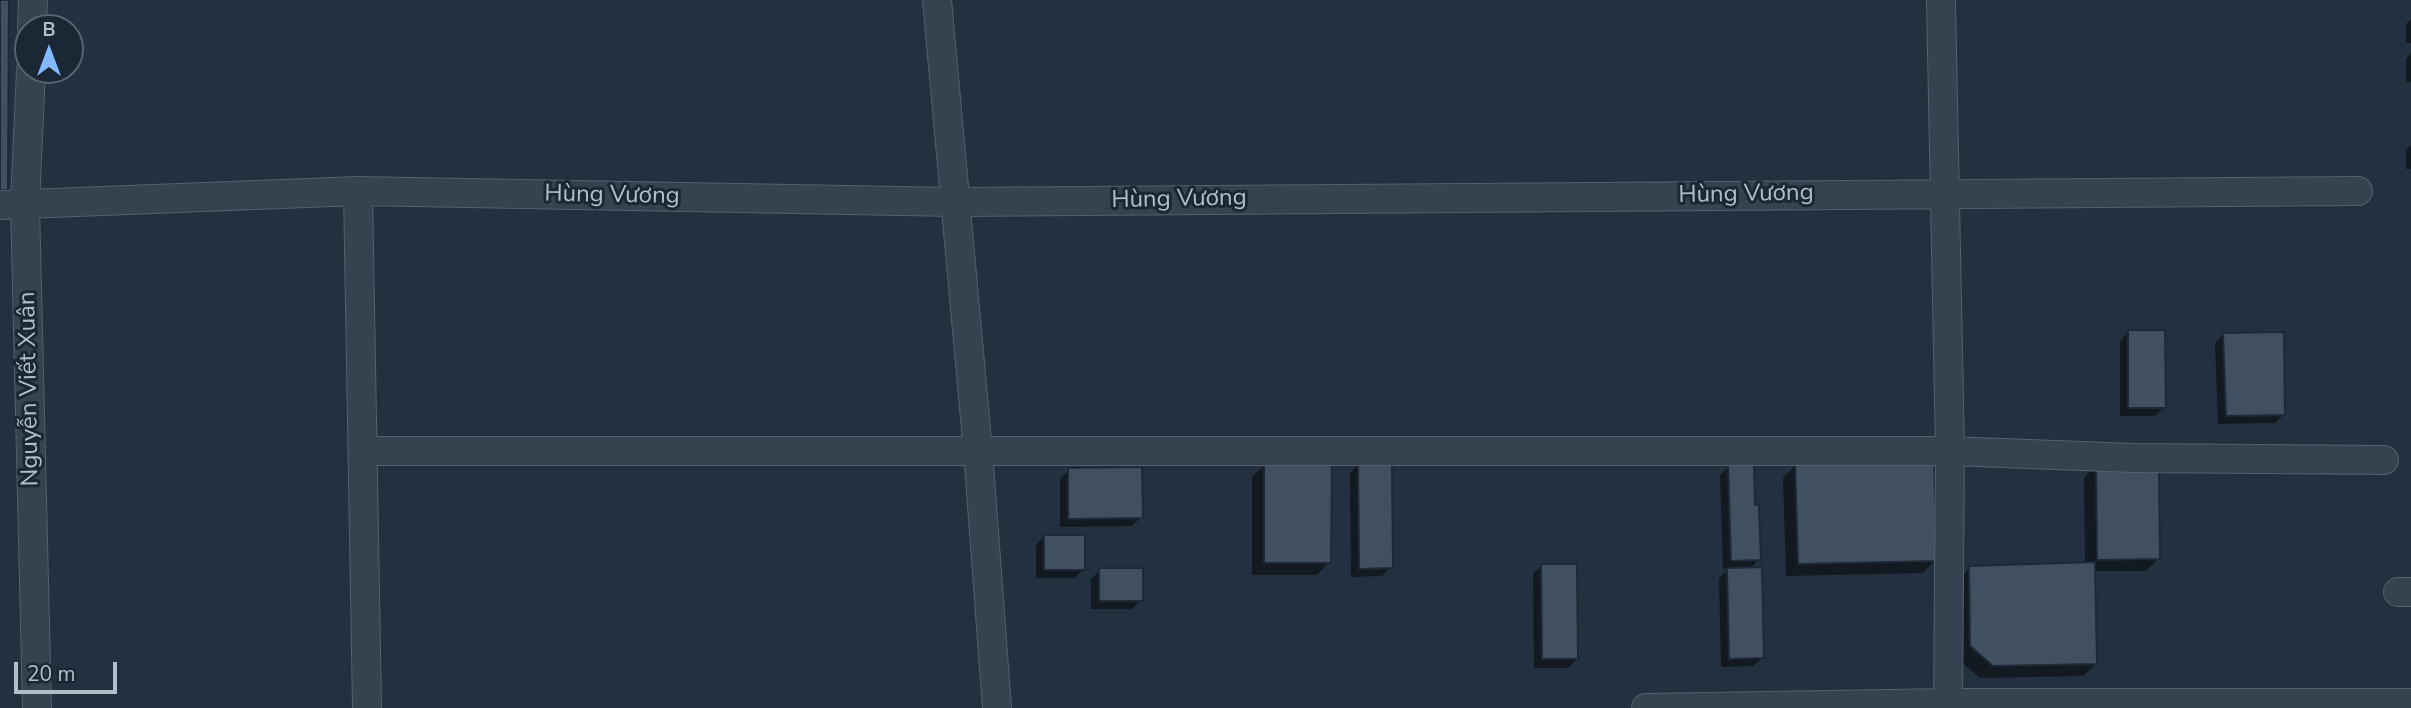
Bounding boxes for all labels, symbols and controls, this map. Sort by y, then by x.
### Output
north arrow [14,14,84,84]
text: B [42,17,56,43]
street label: Hùng Vương [1678,179,1814,211]
street label: Hùng Vương [544,180,680,212]
street label: Hùng Vương [1111,184,1247,216]
street label: Nguyễn Viết Xuân [14,291,46,487]
scale bar [18,648,121,692]
text: 20 m [27,660,76,688]

